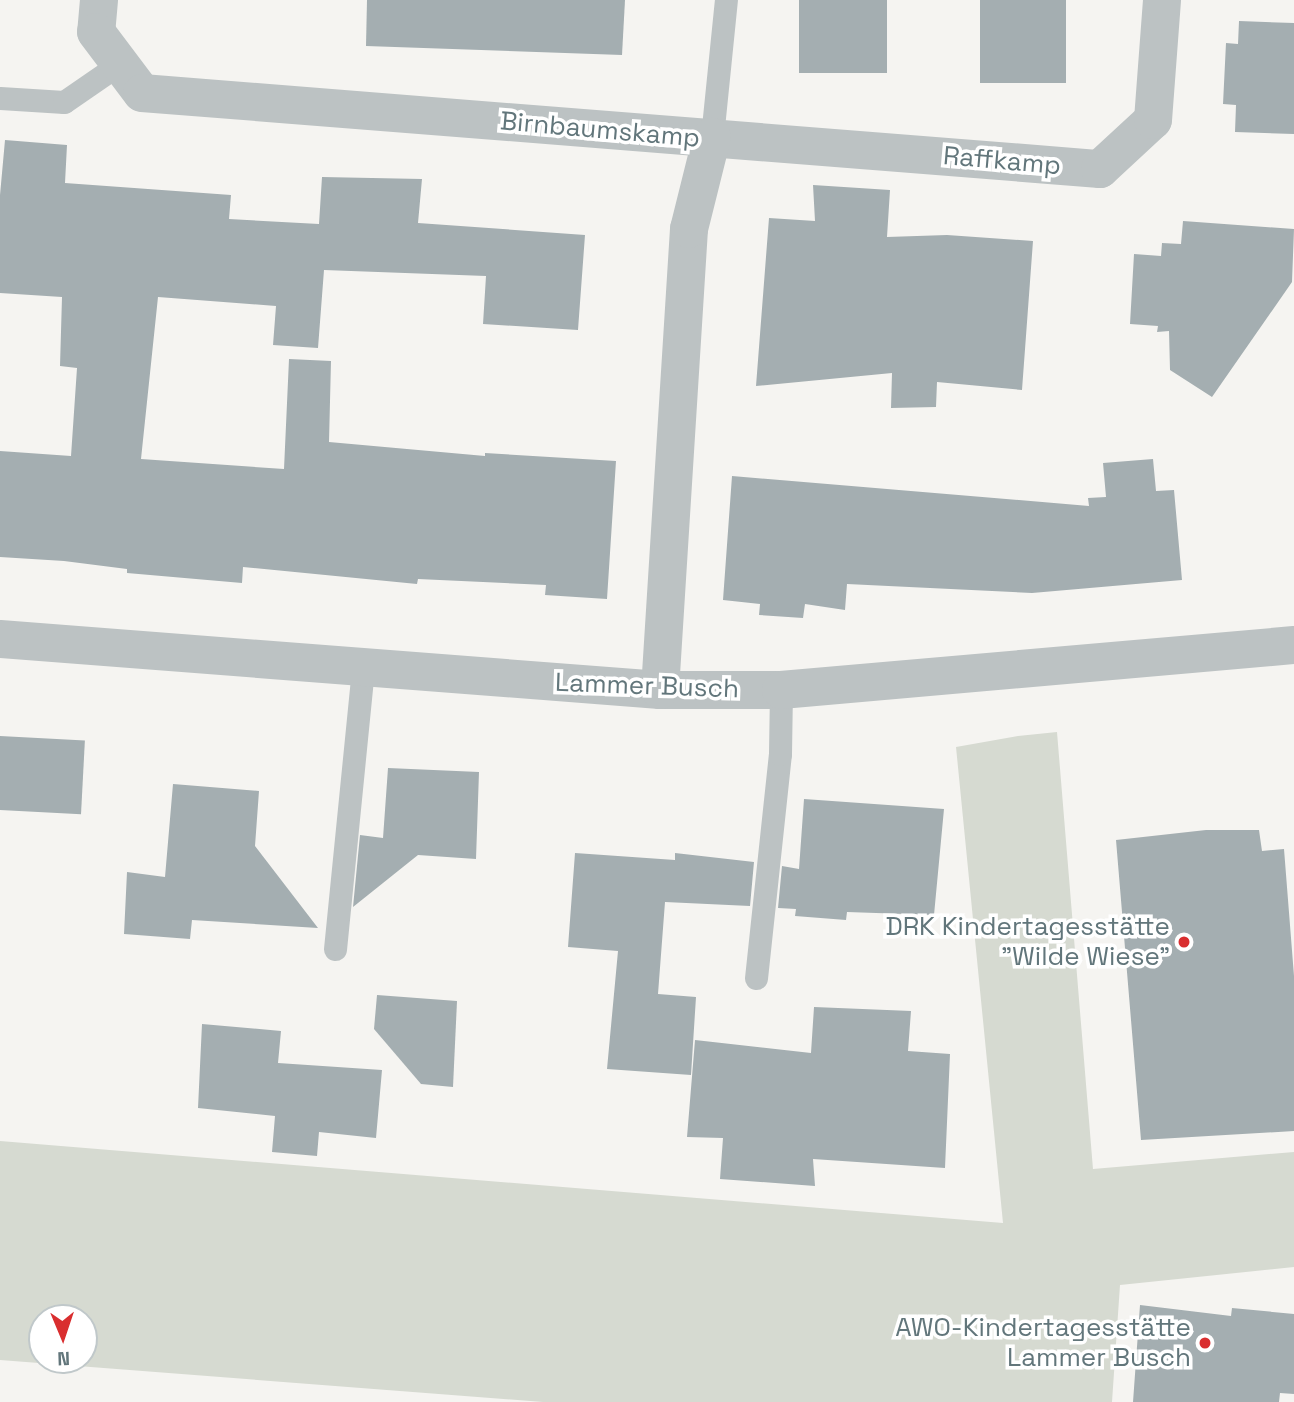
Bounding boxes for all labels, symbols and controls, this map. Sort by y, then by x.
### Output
street label: Birnbaumskamp [499,106,701,154]
street label: Raffkamp [942,140,1062,182]
street label: Lammer Busch [554,667,740,705]
place label: DRK Kindertagesstätte "Wilde Wiese" [885,911,1170,972]
marker: DRK Kindertagesstätte "Wilde Wiese" [1176,934,1192,950]
north arrow [28,1304,98,1374]
place label: AWO-Kindertagesstätte Lammer Busch [895,1312,1191,1374]
marker: AWO-Kindertagesstätte Lammer Busch [1197,1335,1213,1351]
text: N [57,1346,70,1371]

